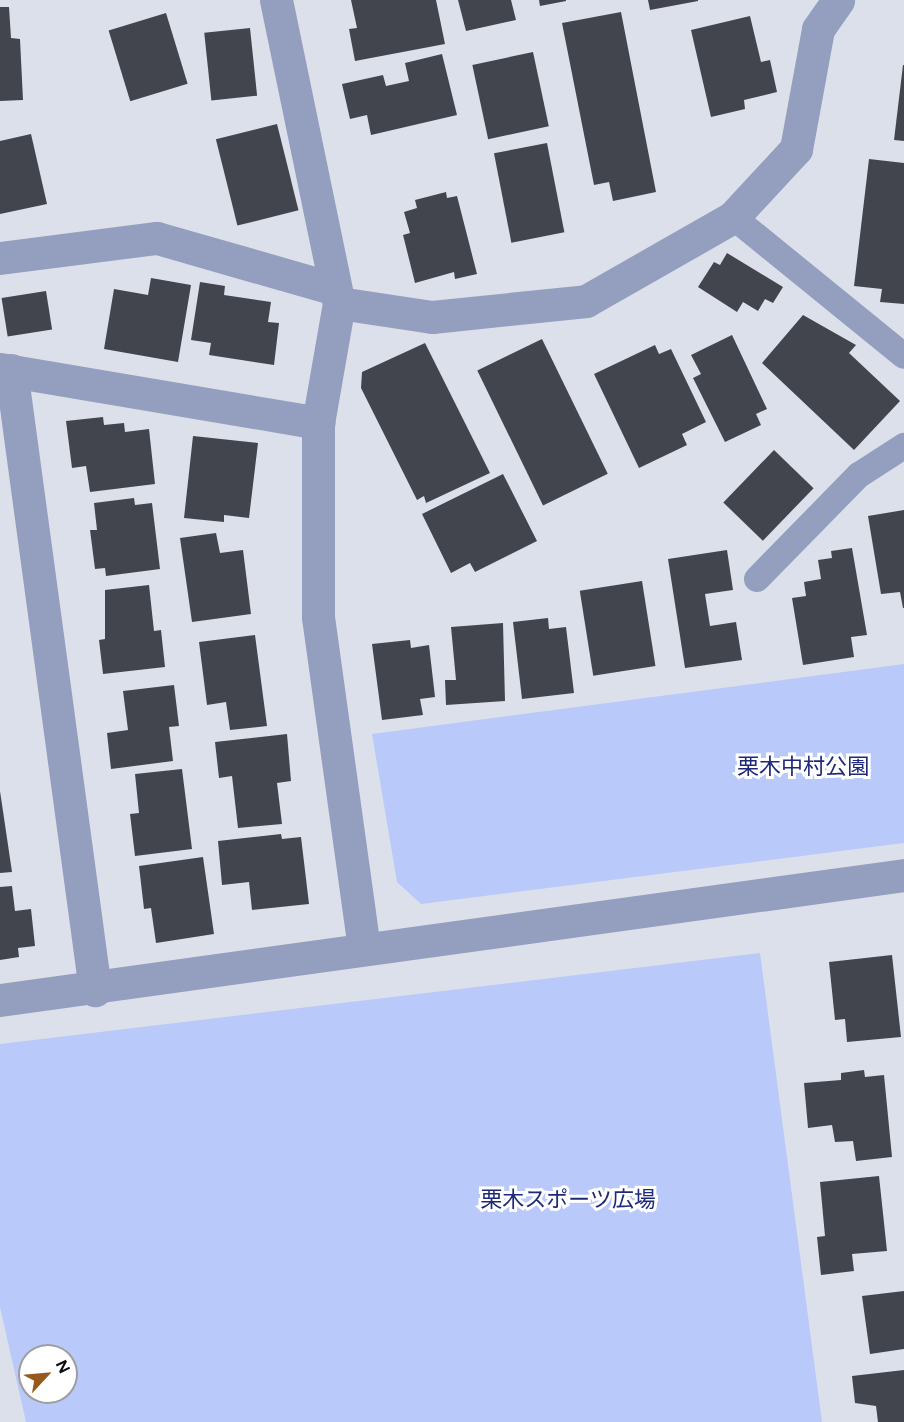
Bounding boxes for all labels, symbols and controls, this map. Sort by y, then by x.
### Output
park label: 栗木中村公園 [737,754,869,780]
park label: 栗木スポーツ広場 [480,1187,656,1213]
north arrow [18,1344,78,1404]
text: N [52,1357,74,1376]

